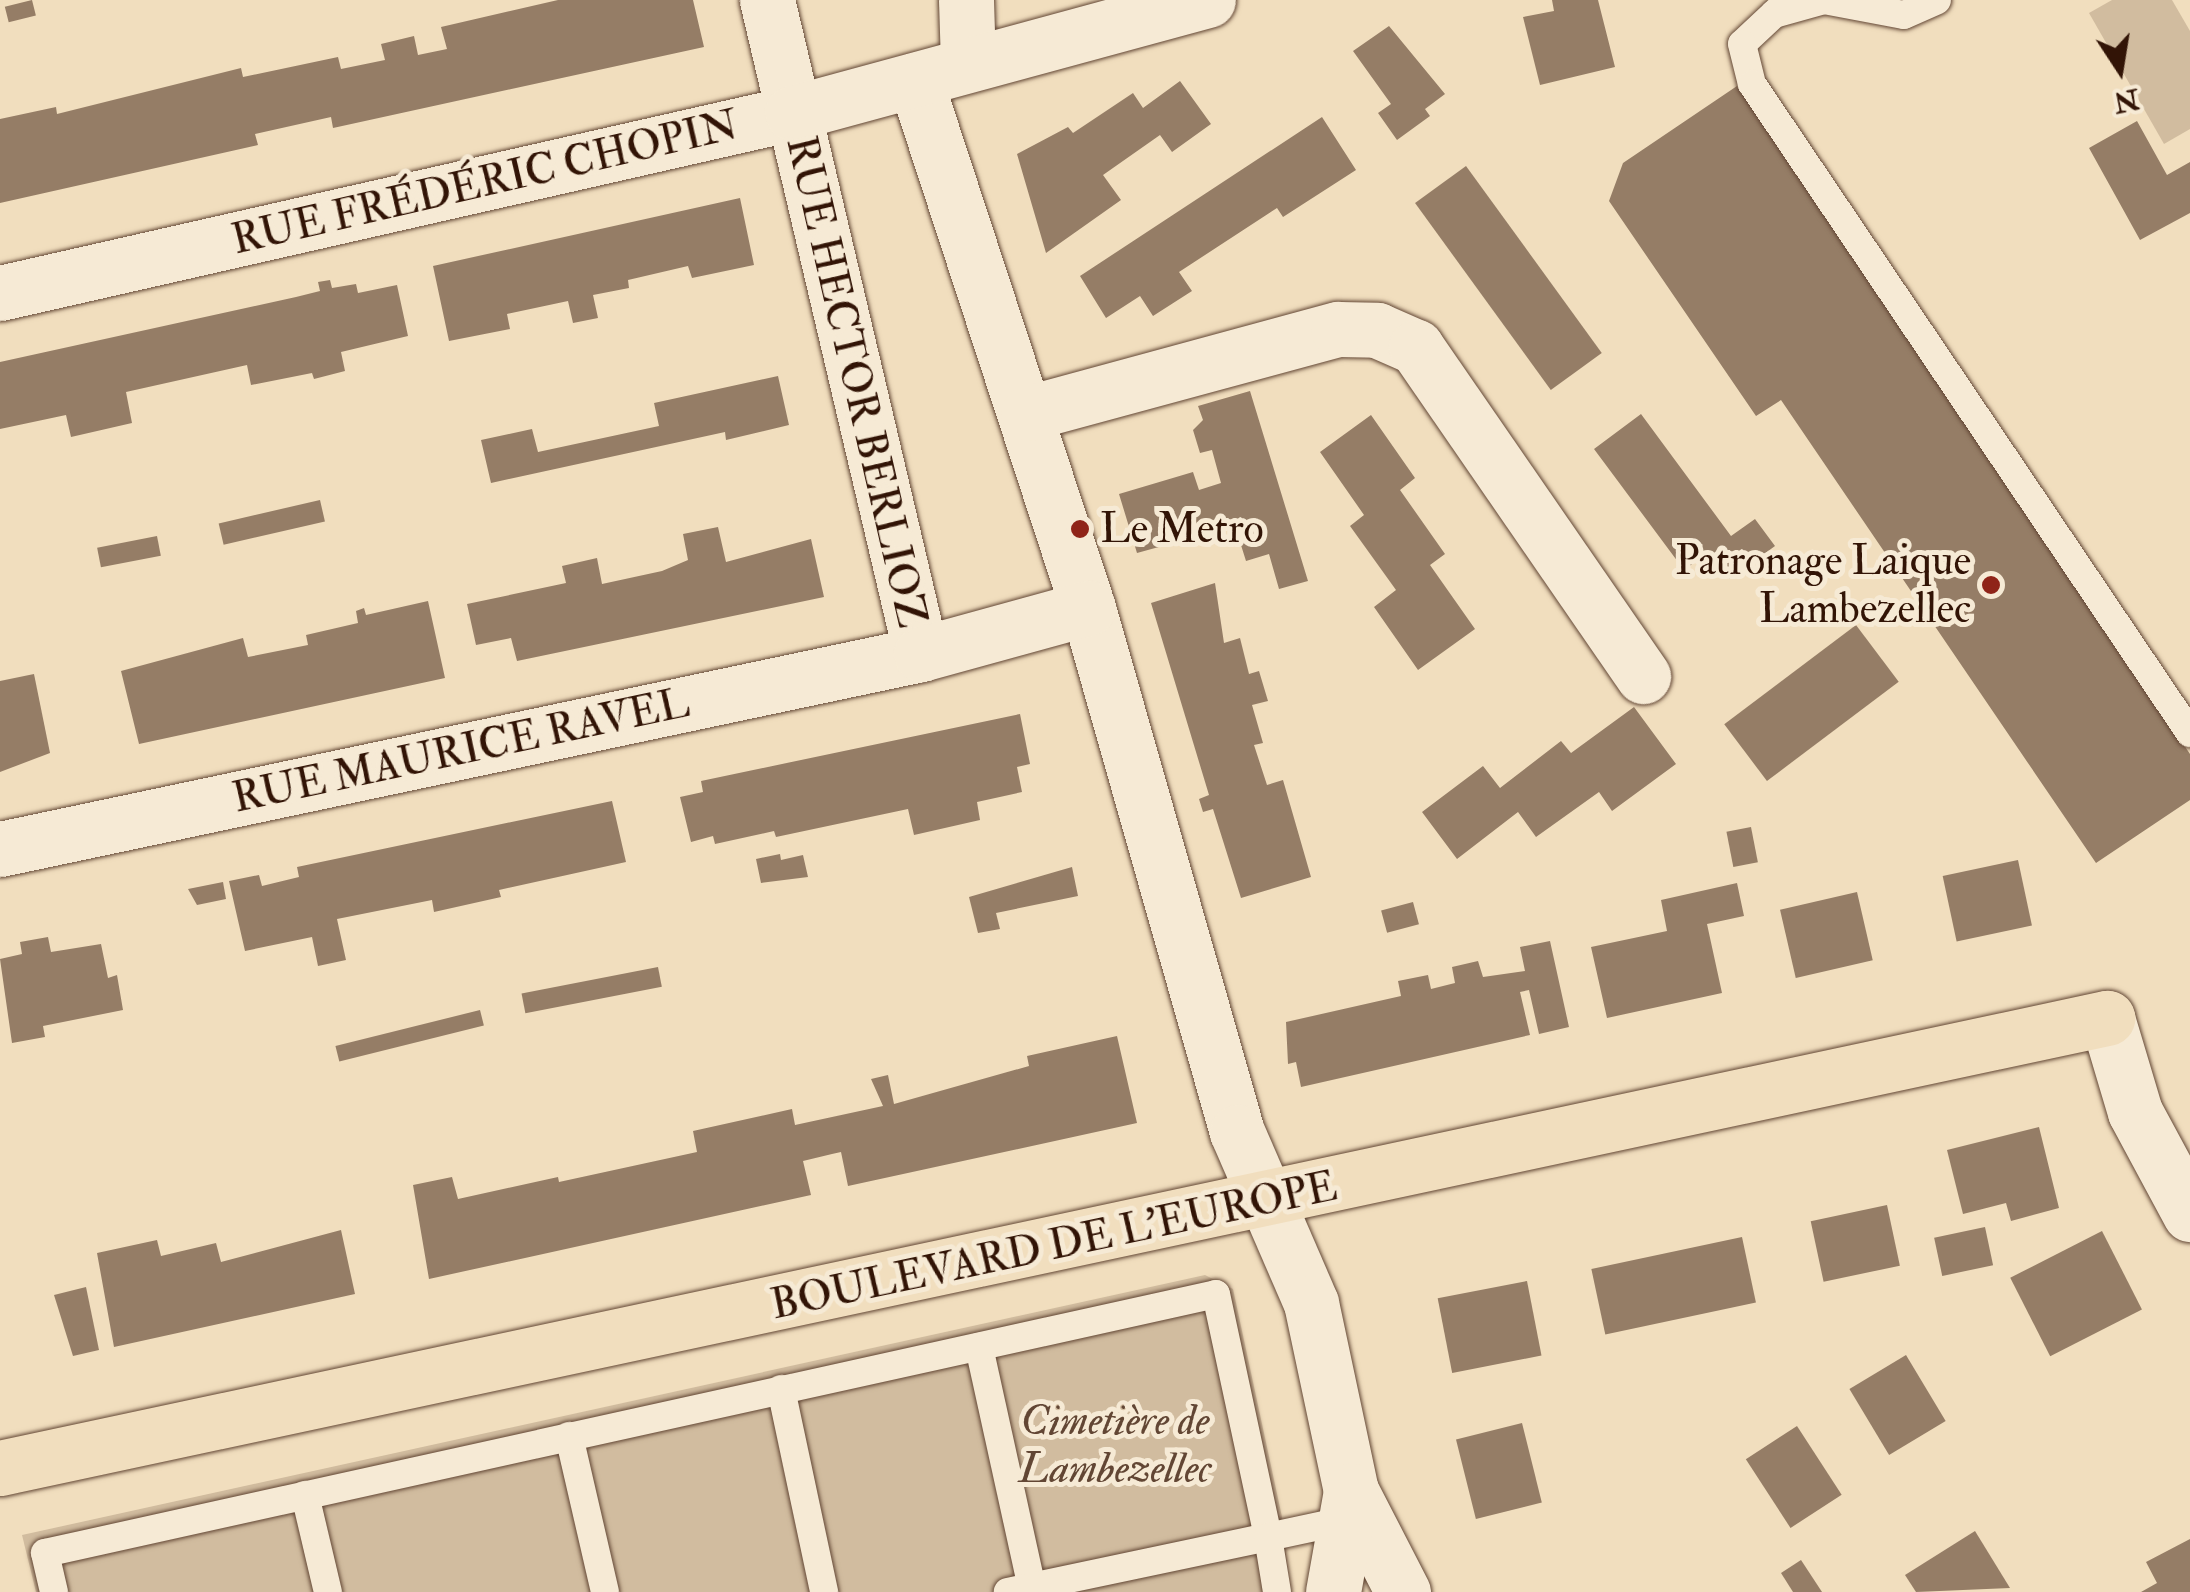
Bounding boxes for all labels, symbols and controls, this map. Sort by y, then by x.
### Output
north arrow [2070,20,2170,120]
text: N [2110,80,2142,120]
street label: RUE FRÉDÉRIC CHOPIN [227,100,743,266]
street label: RUE HECTOR BERLIOZ [775,131,937,633]
place label: Le Metro [1100,504,1264,554]
marker: Le Metro [1069,518,1091,540]
place label: Patronage Laique Lambezellec [1675,536,1971,634]
marker: Patronage Laique Lambezellec [1980,574,2002,596]
street label: RUE MAURICE RAVEL [228,678,694,824]
street label: BOULEVARD DE L'EUROPE [766,1161,1342,1331]
park label: Cimetière de Lambezellec [1019,1396,1211,1494]

